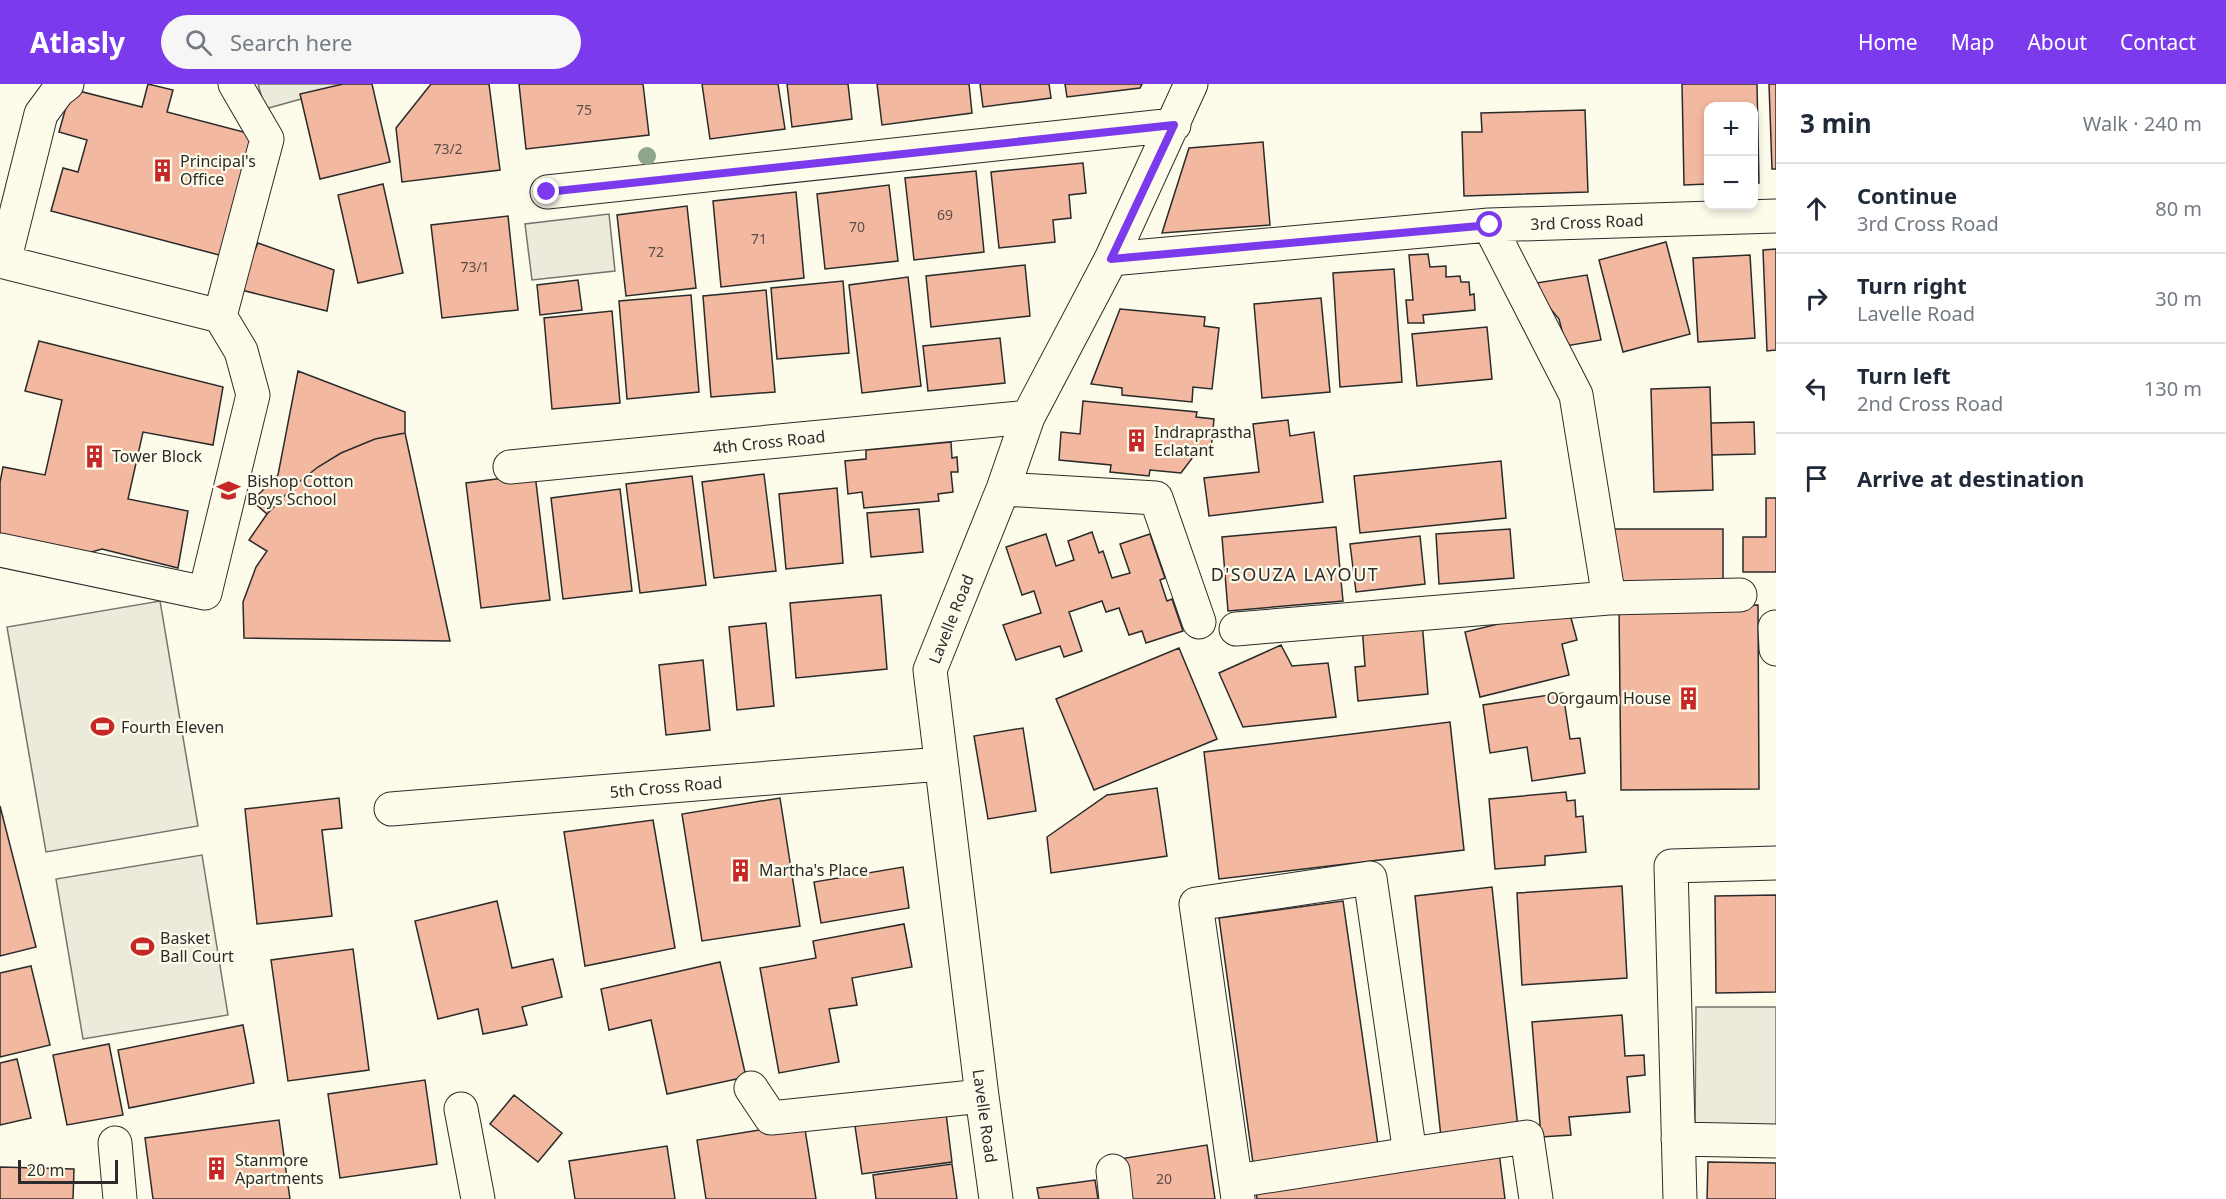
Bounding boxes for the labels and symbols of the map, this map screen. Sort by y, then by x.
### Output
house number: 75 [576,100,592,119]
house number: 73/2 [433,139,463,158]
place label: Principal's Office [180,150,256,190]
building icon: Principal's Office [149,157,175,183]
route end [533,178,559,204]
house number: 69 [937,205,953,224]
street label: 3rd Cross Road [1530,209,1644,235]
route start [1476,211,1502,237]
house number: 70 [849,217,865,236]
house number: 71 [751,229,767,248]
house number: 72 [648,242,664,261]
house number: 73/1 [460,257,490,276]
place label: Indraprastha Eclatant [1154,421,1252,461]
street label: 4th Cross Road [712,425,826,459]
building icon: Indraprastha Eclatant [1123,428,1149,454]
building icon: Tower Block [81,443,107,469]
place label: Tower Block [112,445,202,467]
place label: Bishop Cotton Boys School [247,470,354,510]
school or university icon: Bishop Cotton Boys School [216,477,242,503]
district label: D'SOUZA LAYOUT [1211,562,1379,586]
street label: Lavelle Road [923,571,979,667]
building icon: Oorgaum House [1676,685,1702,711]
place label: Oorgaum House [1546,687,1671,709]
sports icon: Fourth Eleven [90,714,116,740]
place label: Fourth Eleven [121,716,224,738]
street label: 5th Cross Road [609,771,723,803]
building icon: Martha's Place [728,857,754,883]
place label: Martha's Place [759,859,868,881]
place label: Basket Ball Court [160,927,234,967]
sports icon: Basket Ball Court [129,934,155,960]
street label: Lavelle Road [968,1068,1002,1164]
place label: Stanmore Apartments [235,1149,324,1189]
building icon: Stanmore Apartments [204,1156,230,1182]
scale bar [18,1157,118,1184]
house number: 20 [1156,1169,1172,1188]

